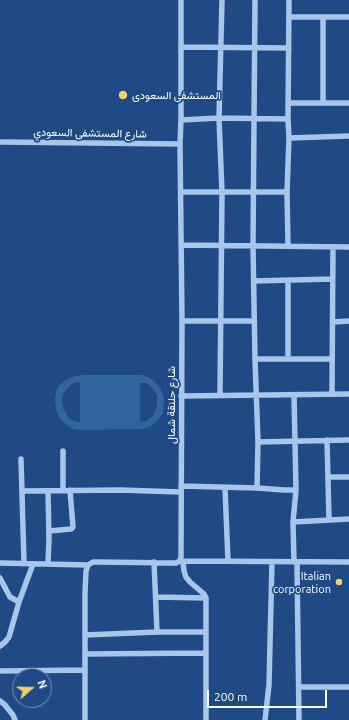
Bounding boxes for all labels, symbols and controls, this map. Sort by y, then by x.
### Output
place label: المستشفى السعودى [132,88,221,102]
marker: المستشفى السعودى [117,89,129,101]
street label: شارع المستشفى السعودي [33,125,147,141]
street label: شارع حلنقة شمال [164,366,178,444]
place label: Italian corporation [273,569,331,595]
marker: Italian corporation [334,577,344,587]
north arrow [12,668,52,708]
text: N [35,678,49,690]
scale bar [209,682,329,708]
text: 200 m [214,690,247,703]

